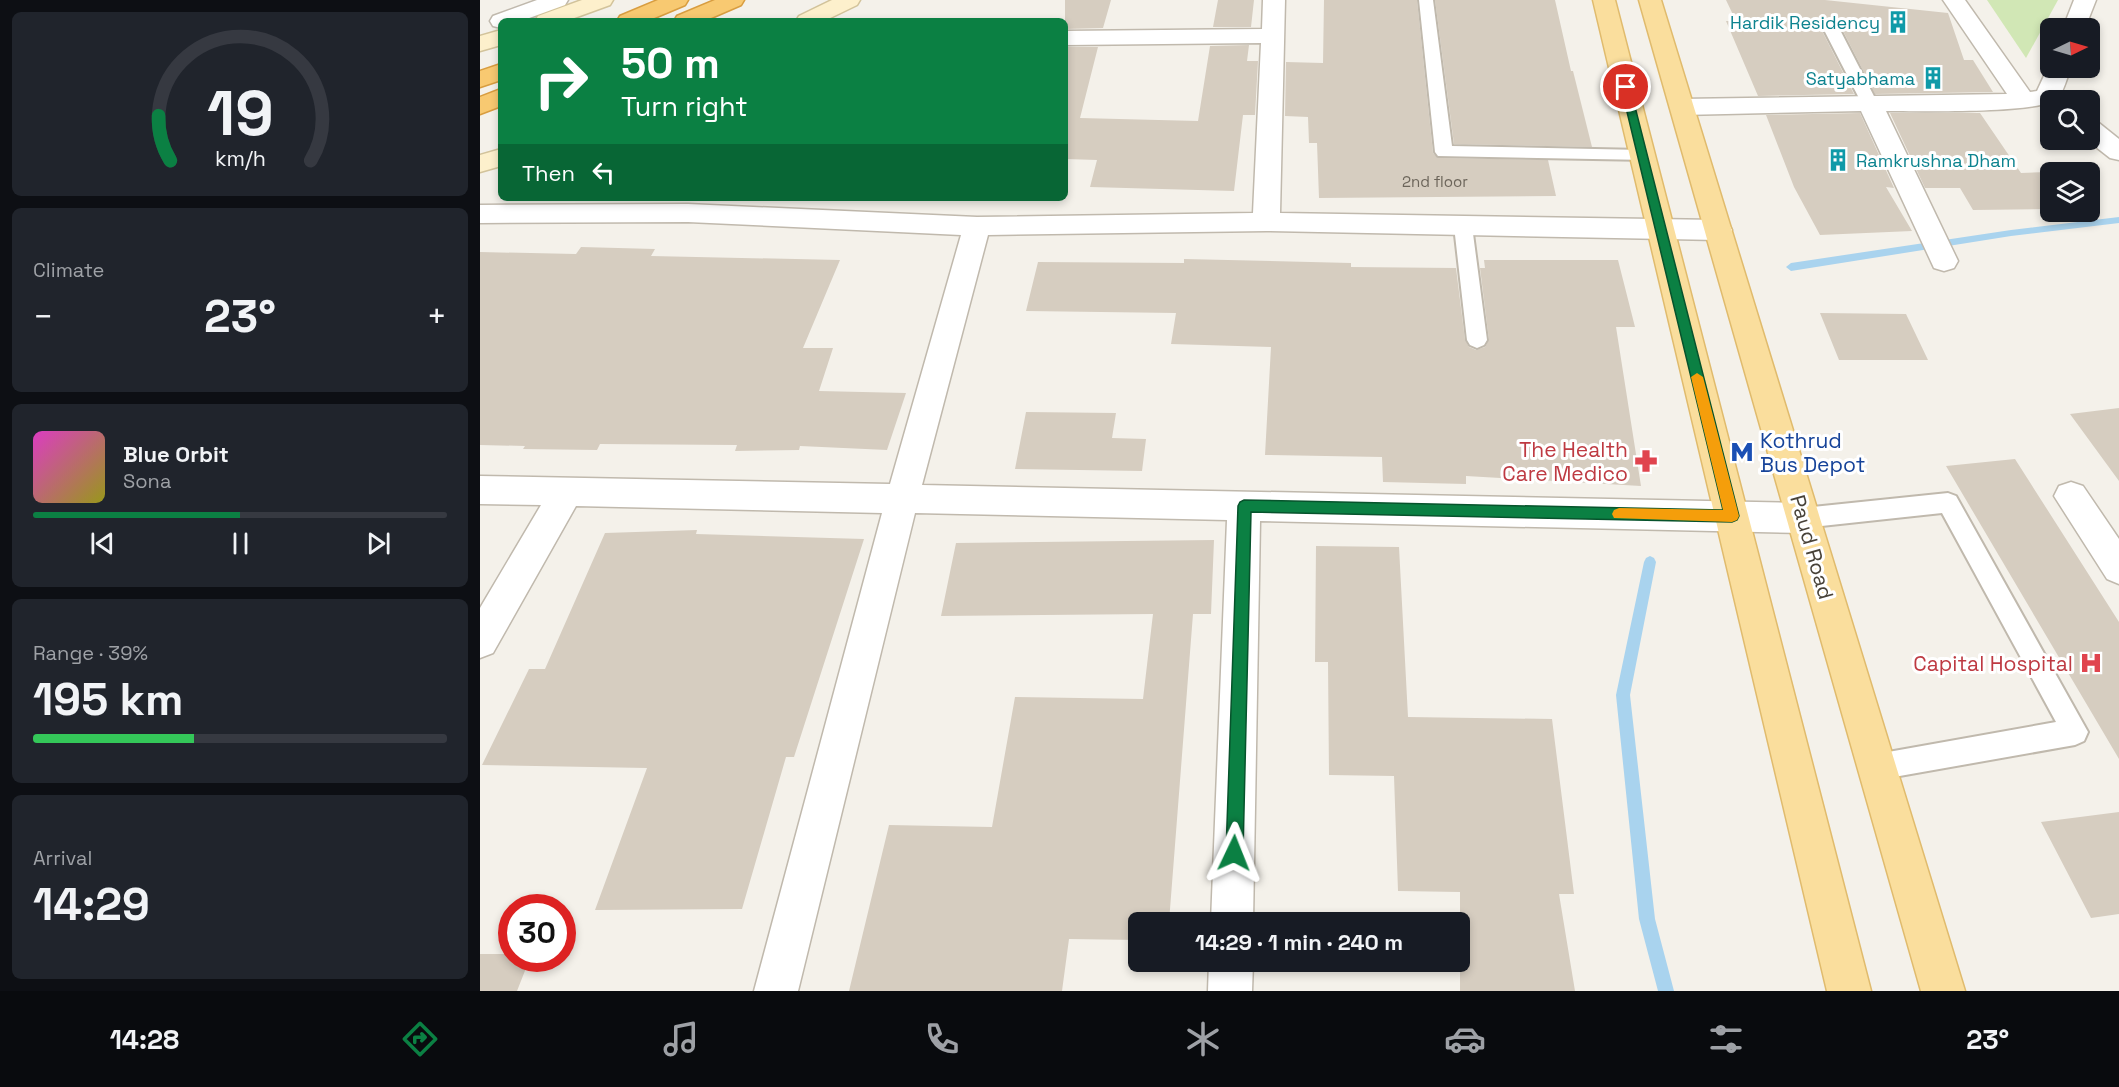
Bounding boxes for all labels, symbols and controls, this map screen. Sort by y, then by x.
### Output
building icon: Hardik Residency [1885,9,1911,35]
place label: Hardik Residency [1730,11,1880,34]
north arrow [2040,18,2100,78]
map controls [2040,18,2100,222]
text: 50 m [621,37,720,90]
icon: right [522,42,600,120]
pin [1600,61,1651,112]
building icon: Satyabhama [1920,65,1946,91]
place label: Satyabhama [1806,67,1915,90]
icon: arrive [1609,70,1642,103]
text: 19 [207,74,273,153]
text: Turn right [621,89,748,124]
button: search [2040,90,2100,150]
text: km/h [214,145,266,172]
building icon: Ramkrushna Dham [1825,147,1851,173]
place label: Ramkrushna Dham [1856,149,2016,172]
icon: left [587,156,620,189]
text: Then [522,159,575,187]
button: layers [2040,162,2100,222]
house number: 2nd floor [1402,172,1468,191]
text: Climate [33,257,104,283]
text: 23° [204,288,276,345]
text: − [33,296,53,338]
text: + [427,296,447,338]
place label: Kothrud Bus Depot [1760,427,1865,478]
place label: The Health Care Medico [1502,436,1628,487]
metro station icon: Kothrud Bus Depot [1729,439,1755,465]
text: Blue Orbit [123,440,229,468]
pharmacy icon: The Health Care Medico [1633,448,1659,474]
text: Sona [123,468,171,494]
street label: Paud Road [1784,492,1840,602]
icon: previous [86,527,119,560]
icon: pause [224,527,257,560]
icon: next [362,527,395,560]
text: Range · 39% [33,640,148,666]
place label: Capital Hospital [1913,650,2073,677]
hospital icon: Capital Hospital [2078,650,2104,676]
text: 195 km [33,671,183,728]
position arrow [1202,821,1266,885]
text: Arrival [33,845,92,871]
text: 14:29 [33,876,150,933]
speed limit sign: 30 [498,894,576,972]
text: 14:29 · 1 min · 240 m [1195,928,1403,956]
icon: directions [399,1018,441,1060]
icon: music [660,1018,702,1060]
icon: phone [921,1018,963,1060]
icon: climate [1182,1018,1224,1060]
icon: car [1444,1018,1486,1060]
icon: filters [1705,1018,1747,1060]
text: 14:28 [110,1022,179,1057]
text: 23° [1966,1022,2009,1057]

